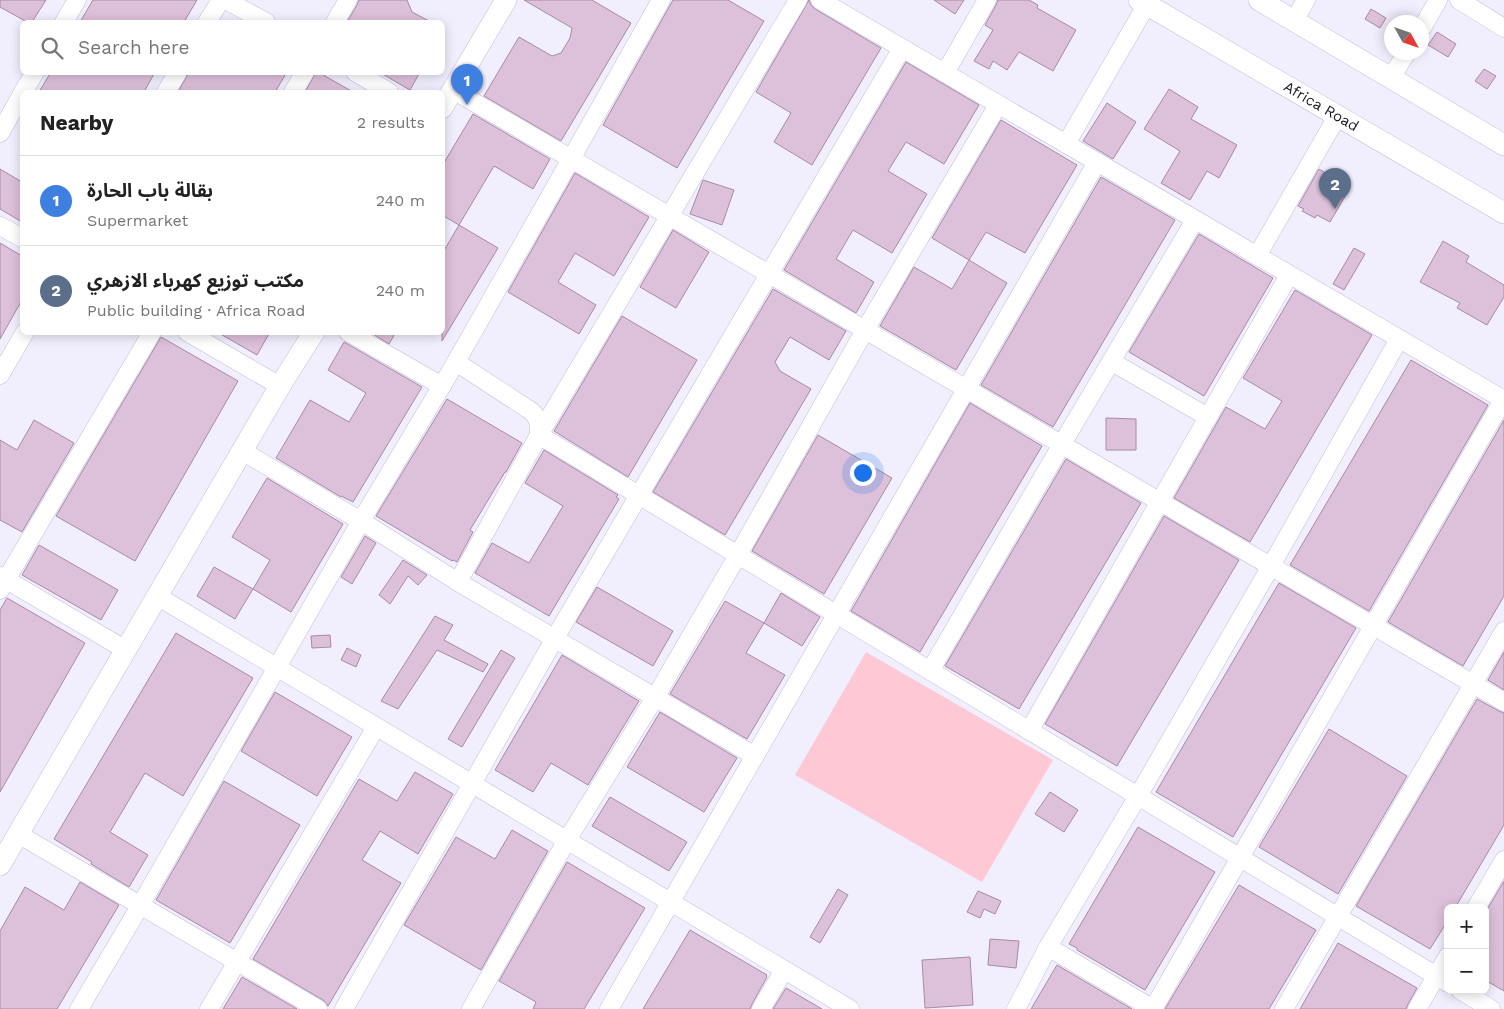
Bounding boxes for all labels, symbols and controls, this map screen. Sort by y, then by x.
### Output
north arrow [1384,15,1429,60]
search box [20,20,445,75]
icon: search [38,34,66,62]
text: Search here [78,36,189,59]
pin: 1 [451,64,483,105]
street label: Africa Road [1280,77,1362,135]
text: Nearby [40,110,113,135]
text: 2 results [357,113,425,132]
pin: 2 [1319,168,1351,209]
text: بقالة باب الحارة [87,179,213,202]
text: 1 [53,191,59,210]
text: 240 m [376,191,425,210]
text: Supermarket [87,211,188,230]
text: مكتب توزيع كهرباء الازهري [87,269,304,292]
text: 2 [51,281,61,300]
text: 240 m [376,281,425,300]
text: Public building · Africa Road [87,301,305,320]
your location [850,460,876,486]
map controls [1444,904,1489,994]
button: + [1444,904,1489,949]
button: − [1444,949,1489,994]

